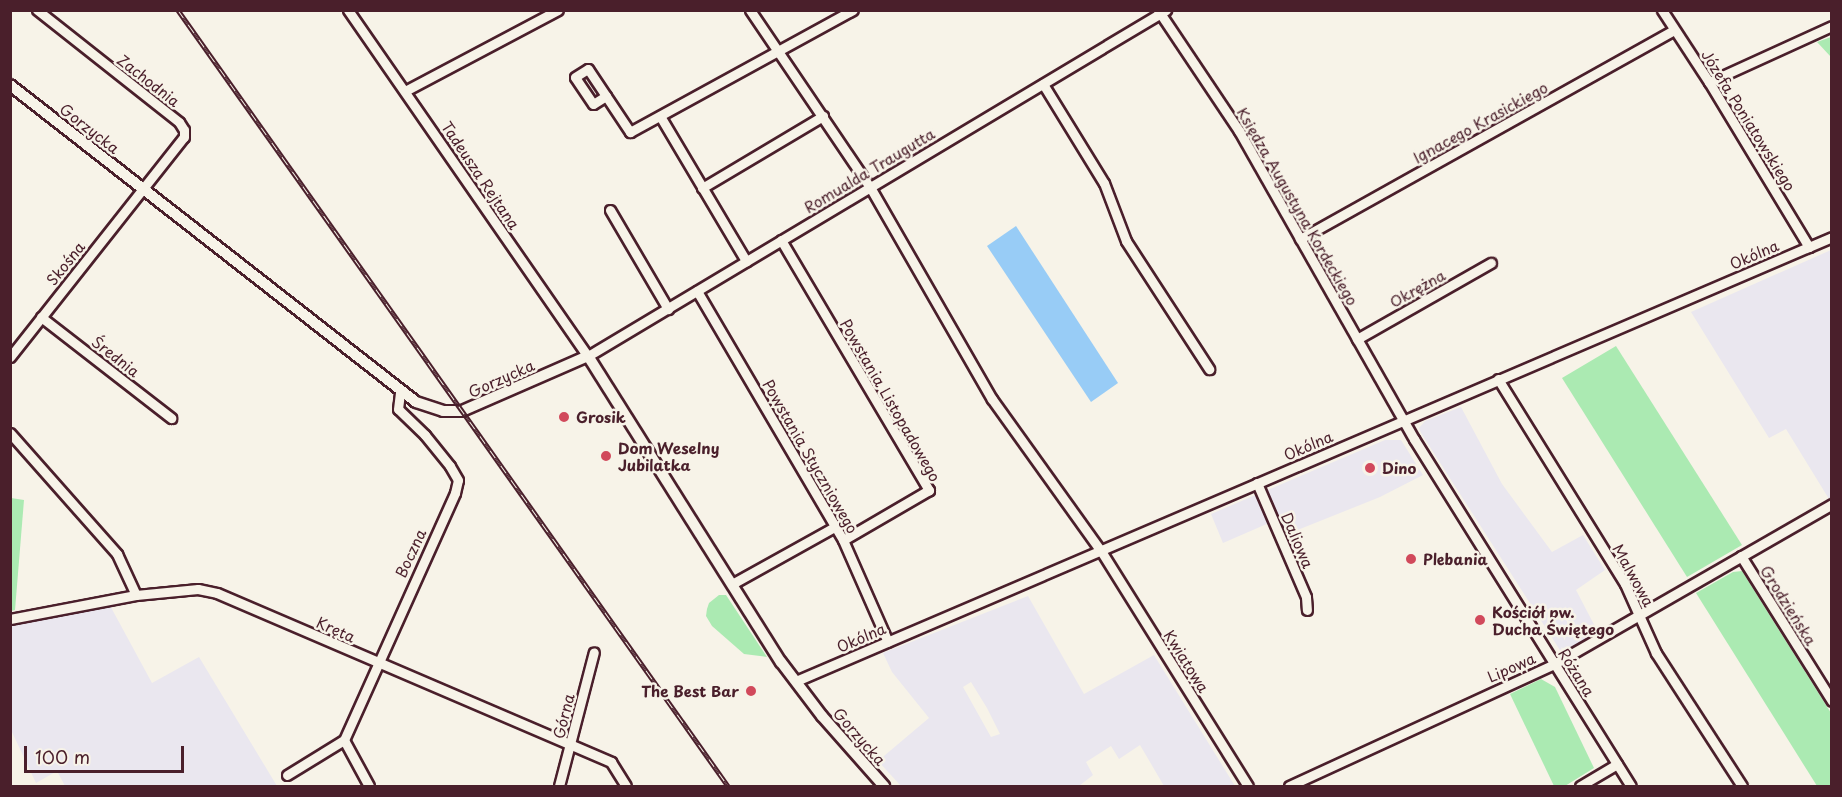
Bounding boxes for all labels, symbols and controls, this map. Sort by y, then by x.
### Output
street label: Józefa Poniatowskiego [1698,46,1800,194]
street label: Zachodnia [114,50,184,110]
street label: Ignacego Krasickiego [1409,77,1551,167]
street label: Gorzycka [57,99,123,157]
street label: Księdza Augustyna Kordeckiego [1234,103,1362,309]
street label: Tadeusza Rejtana [438,117,524,233]
street label: Romualda Traugutta [801,124,937,216]
street label: Okólna [1727,236,1781,272]
street label: Skośna [42,238,88,288]
street label: Okrężna [1386,265,1448,311]
street label: Powstania Listopadowego [837,316,945,484]
street label: Średnia [89,332,143,380]
street label: Gorzycka [465,355,537,401]
street label: Powstania Styczniowego [760,376,862,536]
place label: Grosik [576,408,626,426]
marker: Grosik [557,410,571,424]
street label: Okólna [1281,427,1335,463]
place label: Dom Weselny Jubilatka [618,438,720,473]
marker: Dom Weselny Jubilatka [599,449,613,463]
place label: Dino [1382,459,1416,477]
marker: Dino [1363,461,1377,475]
street label: Daliowa [1278,509,1318,571]
street label: Boczna [391,526,429,580]
street label: Malwowa [1609,541,1659,609]
place label: Plebania [1423,550,1488,568]
marker: Plebania [1404,552,1418,566]
street label: Grodzieńska [1757,562,1821,648]
place label: Kościół pw. Ducha Świętego [1492,602,1614,637]
street label: Kręta [314,613,358,645]
marker: Kościół pw. Ducha Świętego [1473,613,1487,627]
street label: Okólna [834,619,888,655]
street label: Kwiatowa [1161,627,1213,695]
street label: Różana [1555,645,1599,699]
street label: Lipowa [1484,649,1538,685]
place label: The Best Bar [641,682,739,700]
marker: The Best Bar [744,684,758,698]
street label: Górna [549,692,577,740]
street label: Gorzycka [830,704,890,768]
scale bar [27,734,188,772]
text: 100 m [35,743,90,770]

